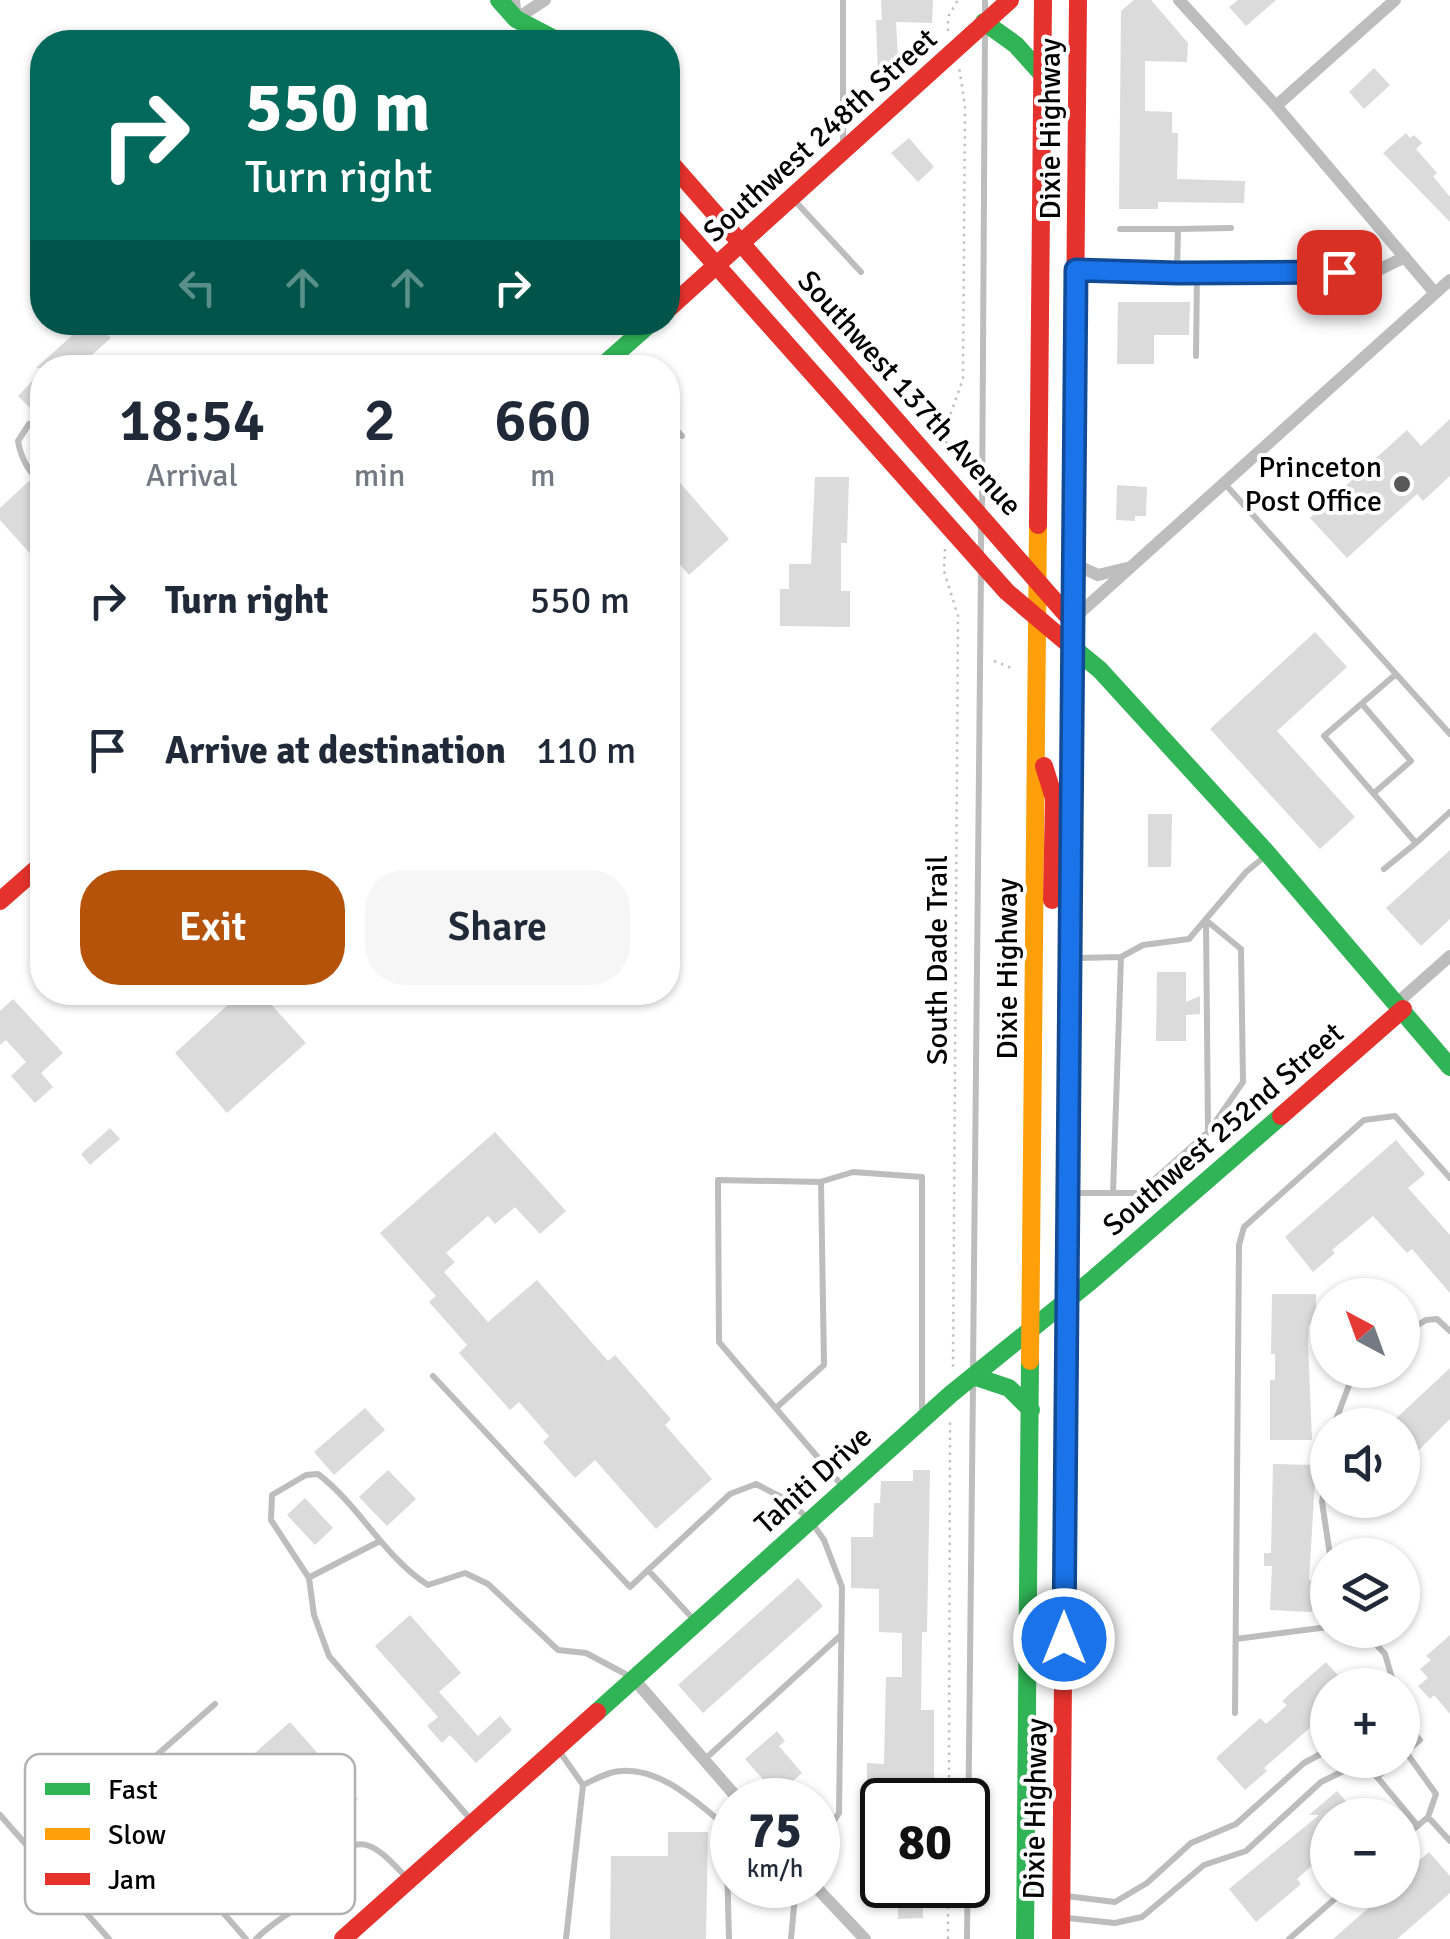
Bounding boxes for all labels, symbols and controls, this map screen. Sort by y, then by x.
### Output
street label: Southwest 248th Street [696,21,945,250]
street label: Dixie Highway [1032,38,1069,220]
text: 550 m [245,64,430,150]
icon: right [80,70,210,200]
text: Turn right [245,150,433,205]
pin [1297,230,1382,315]
icon: arrive [1312,245,1367,300]
icon: left [170,260,225,315]
icon: ahead [275,260,330,315]
icon: ahead [380,260,435,315]
icon: right [485,260,540,315]
street label: Southwest 137th Avenue [790,263,1030,524]
text: 18:54 [119,384,265,458]
text: 2 [363,384,396,458]
text: 660 [494,384,591,458]
place label: Princeton Post Office [1245,449,1382,520]
text: Arrival [146,456,238,495]
text: min [354,456,405,495]
text: m [530,456,556,495]
marker: Princeton Post Office [1391,473,1413,495]
icon: right [80,573,135,628]
text: Turn right [165,577,329,624]
text: 550 m [530,577,630,624]
icon: arrive [80,723,135,778]
text: Arrive at destination [165,727,506,774]
text: 110 m [536,727,636,774]
street label: South Dade Trail [919,855,956,1065]
button: Exit [80,870,345,985]
button: Share [365,870,630,985]
street label: Dixie Highway [989,878,1026,1060]
street label: Southwest 252nd Street [1095,1015,1351,1244]
north arrow [1310,1278,1420,1388]
map controls [1310,1278,1420,1908]
button: sound [1310,1408,1420,1518]
street label: Tahiti Drive [747,1418,879,1543]
button: layers [1310,1538,1420,1648]
position arrow [1012,1587,1116,1691]
button: + [1310,1668,1420,1778]
street label: Dixie Highway [1015,1718,1056,1900]
legend [25,1754,355,1914]
text: Fast [108,1773,158,1807]
speed limit sign: 80 [860,1778,990,1908]
button: − [1310,1798,1420,1908]
text: 75 [748,1800,802,1862]
text: Slow [108,1818,166,1852]
text: km/h [747,1853,803,1884]
text: Jam [108,1863,156,1897]

